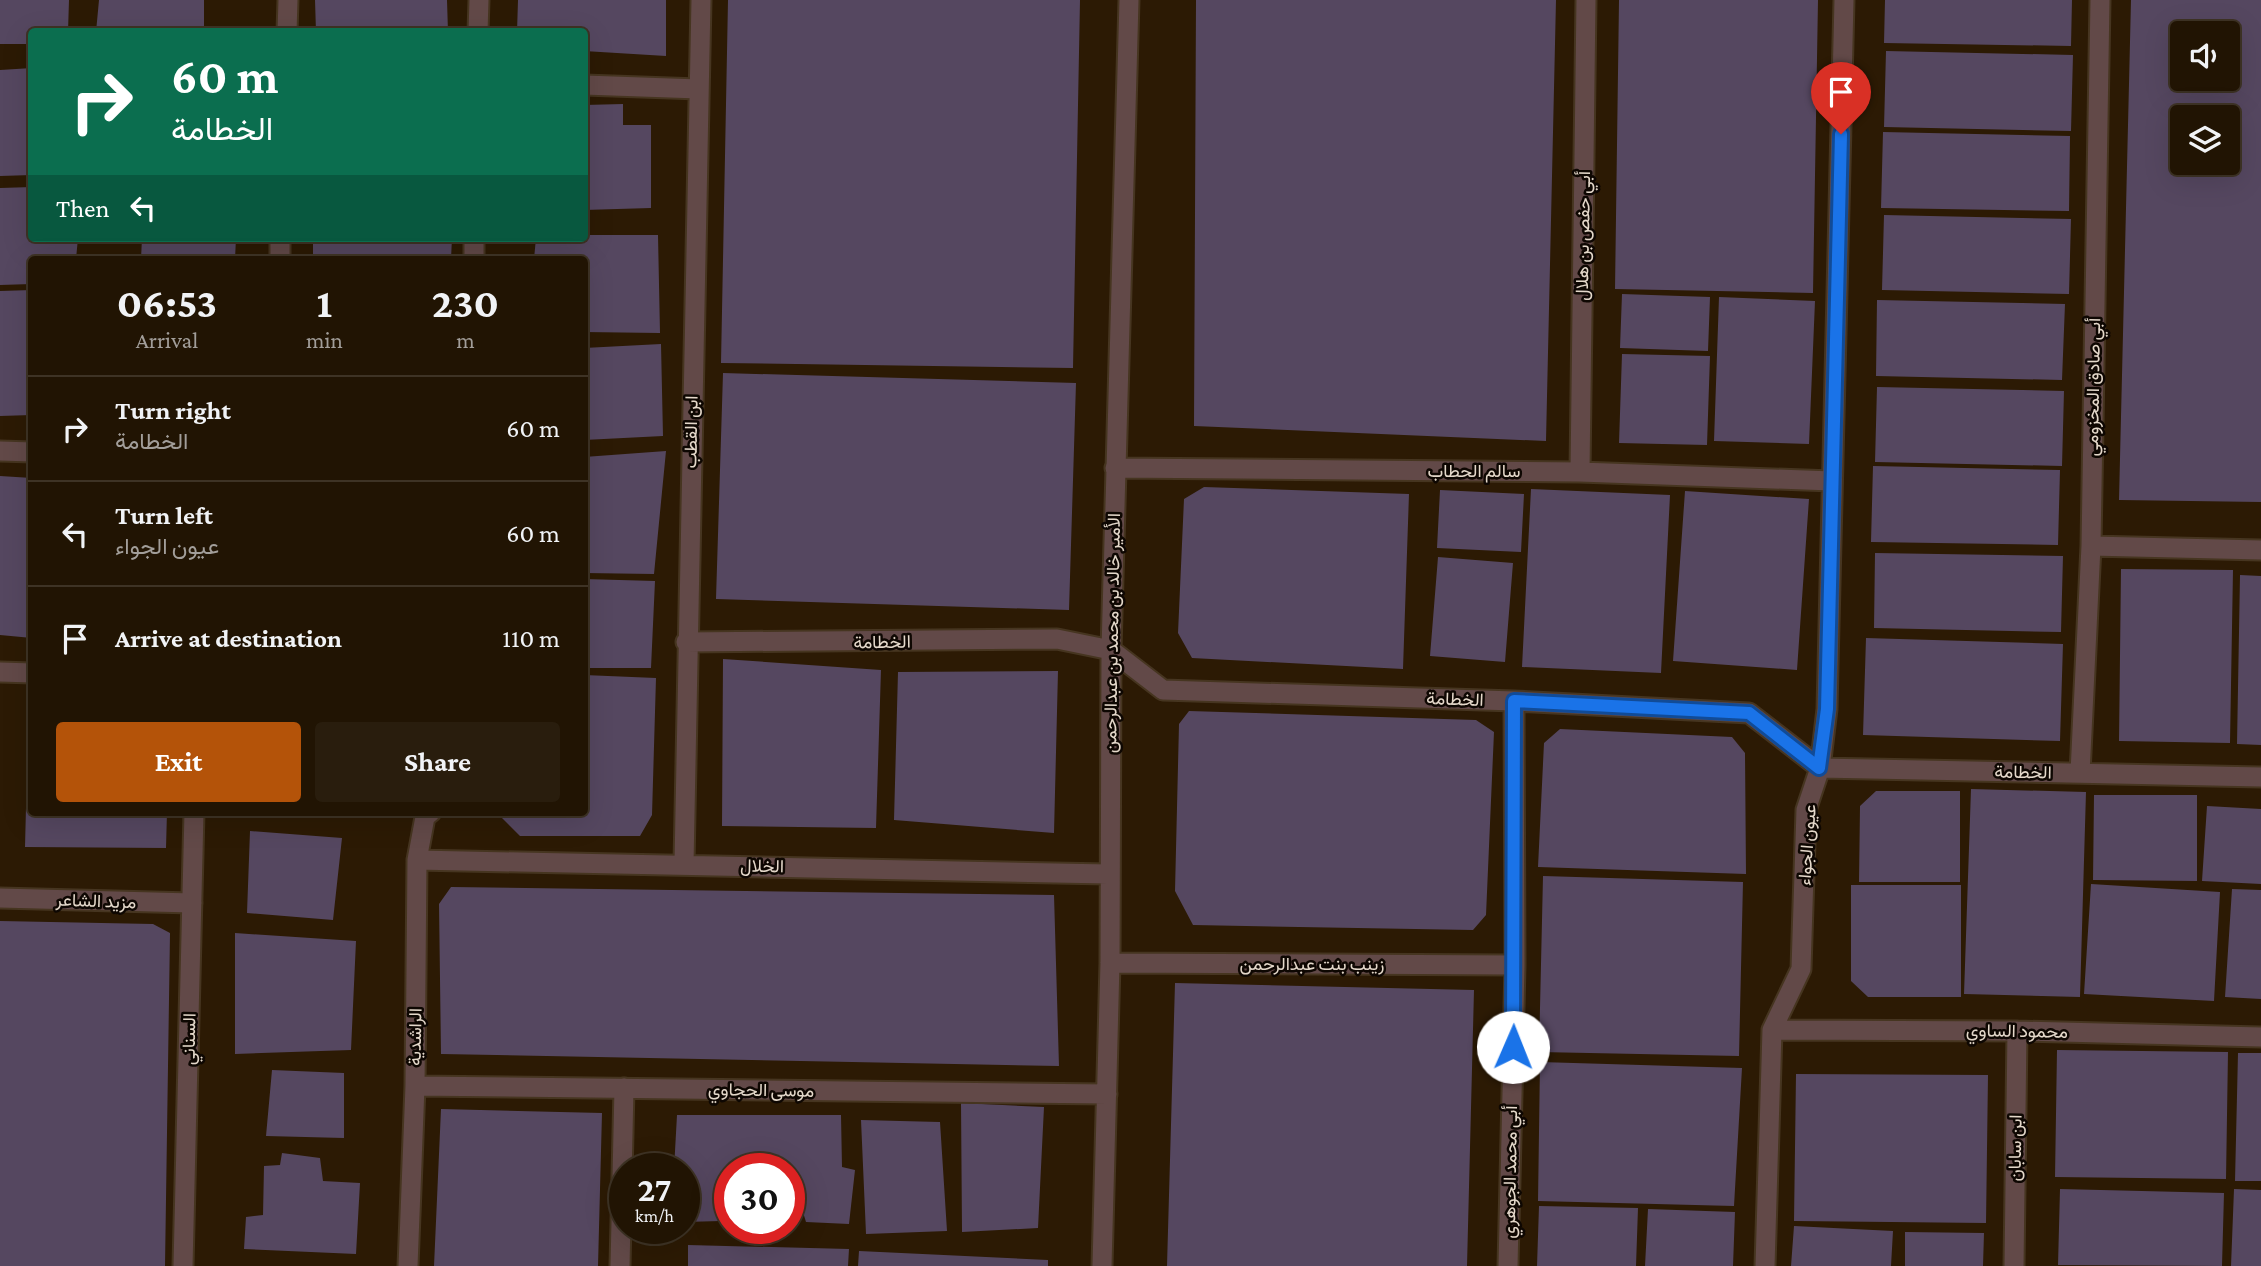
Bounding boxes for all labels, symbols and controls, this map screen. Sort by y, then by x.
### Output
map controls [2170,21,2240,175]
button: sound [2170,21,2240,91]
text: 60 m [171,49,278,104]
icon: right [56,56,147,147]
pin [1811,62,1871,134]
icon: arrive [1822,73,1860,111]
button: layers [2170,105,2240,175]
text: الخطامة [171,111,273,147]
street label: أبي حفص بن هلال [1572,171,1599,301]
icon: left [124,189,162,227]
text: Then [56,194,110,223]
text: 06:53 [117,279,217,326]
text: 1 [317,279,332,326]
text: 230 [432,279,499,326]
street label: أبي صادق المخزومي [2082,317,2109,457]
text: Arrival [136,327,198,353]
text: min [306,327,343,353]
text: m [456,327,475,353]
street label: ابن القطب [680,395,703,469]
text: Turn right [115,396,231,425]
icon: right [56,410,94,448]
text: 60 m [506,414,560,443]
text: الخطامة [115,428,188,454]
street label: سالم الحطاب [1427,461,1521,483]
text: Turn left [115,501,213,530]
street label: الأمير خالد بن محمد بن عبدالرحمن [1100,513,1125,753]
icon: left [56,515,94,553]
text: 60 m [506,519,560,548]
text: عيون الجواء [115,533,219,559]
icon: arrive [56,620,94,658]
text: Arrive at destination [115,624,342,653]
text: 110 m [502,624,560,653]
street label: الخطامة [853,632,911,652]
street label: الخطامة [1426,688,1484,710]
button: Exit [56,722,301,802]
button: Share [315,722,560,802]
street label: الخطامة [1994,762,2052,782]
street label: عيون الجواء [1794,804,1821,886]
street label: الخلال [740,856,784,877]
street label: مزيد الشاعر [54,890,137,913]
street label: زينب بنت عبدالرحمن [1240,954,1384,975]
street label: الراشدية [404,1008,427,1066]
position arrow [1476,1010,1550,1084]
street label: السناني [179,1013,204,1065]
street label: محمود الساوي [1966,1020,2068,1047]
street label: موسى الحجاوي [708,1079,814,1106]
street label: أبي محمد الجوهري [1499,1105,1526,1239]
street label: ابن سابان [2004,1114,2027,1182]
speed limit sign: 30 [714,1153,805,1244]
text: 27 [638,1170,671,1209]
text: km/h [635,1206,674,1226]

